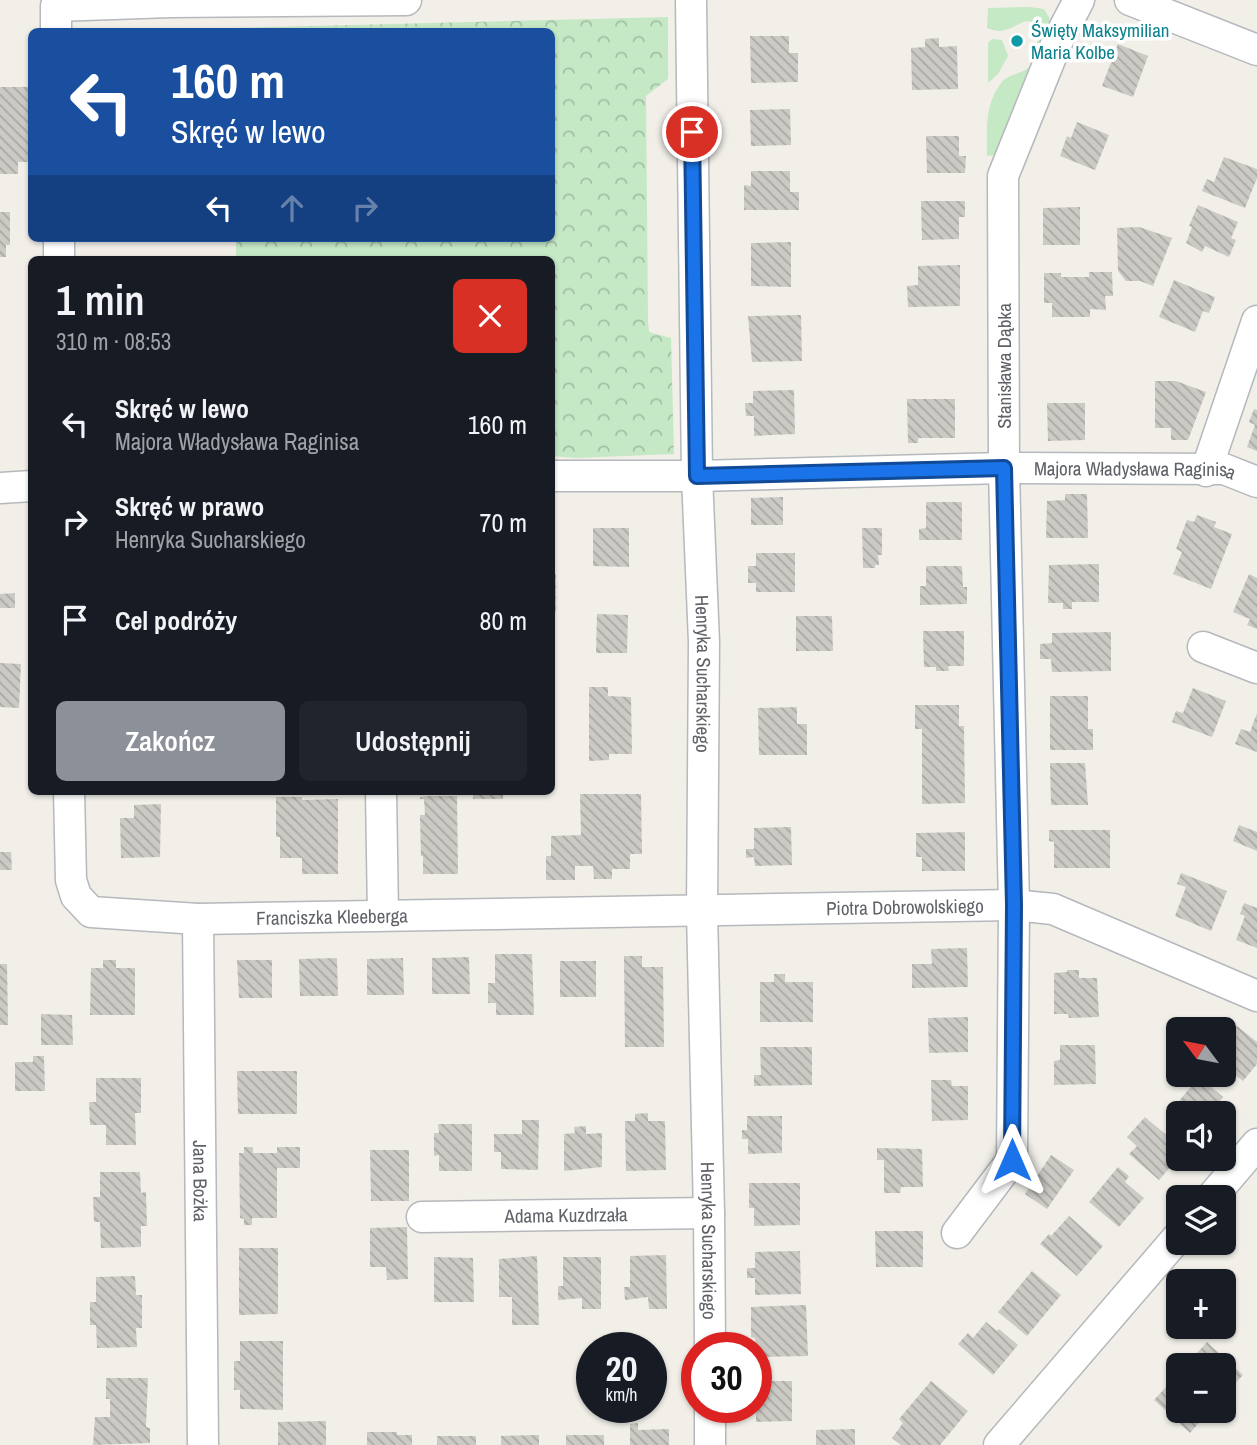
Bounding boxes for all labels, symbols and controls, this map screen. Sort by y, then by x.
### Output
place label: Święty Maksymilian Maria Kolbe [1031,17,1170,65]
marker: Święty Maksymilian Maria Kolbe [1009,33,1025,49]
text: 160 m [171,47,285,113]
icon: left [56,56,147,147]
pin [662,102,722,162]
text: Skręć w lewo [171,110,326,153]
icon: arrive [673,113,711,151]
icon: left [200,189,238,227]
icon: ahead [273,189,311,227]
icon: right [346,189,384,227]
text: 1 min [56,272,145,328]
button: close [453,279,527,353]
street label: Stanisława Dąbka [991,303,1017,429]
text: 310 m · 08:53 [56,326,171,357]
text: Skręć w lewo [115,391,249,426]
icon: left [56,405,94,443]
text: 160 m [468,407,527,442]
text: Majora Władysława Raginisa [115,426,359,457]
street label: Majora Władysława Raginisa [1034,455,1240,486]
text: Skręć w prawo [115,489,264,524]
icon: right [56,503,94,541]
text: 70 m [480,505,527,540]
text: Henryka Sucharskiego [115,524,306,555]
street label: Henryka Sucharskiego [689,594,717,753]
icon: arrive [56,601,94,639]
text: Cel podróży [115,603,237,638]
text: 80 m [480,603,527,638]
button: Zakończ [56,701,285,781]
button: Udostępnij [299,701,527,781]
street label: Piotra Dobrowolskiego [826,893,984,921]
street label: Franciszka Kleeberga [256,902,408,931]
north arrow [1166,1017,1236,1087]
map controls [1166,1017,1236,1423]
button: sound [1166,1101,1236,1171]
position arrow [975,1123,1049,1197]
street label: Jana Bożka [187,1140,214,1222]
street label: Henryka Sucharskiego [695,1162,723,1320]
button: layers [1166,1185,1236,1255]
street label: Adama Kuzdrzała [503,1201,628,1229]
button: + [1166,1269,1236,1339]
speed limit sign: 30 [681,1332,772,1423]
text: 20 [606,1345,637,1392]
button: − [1166,1353,1236,1423]
text: km/h [606,1382,638,1407]

